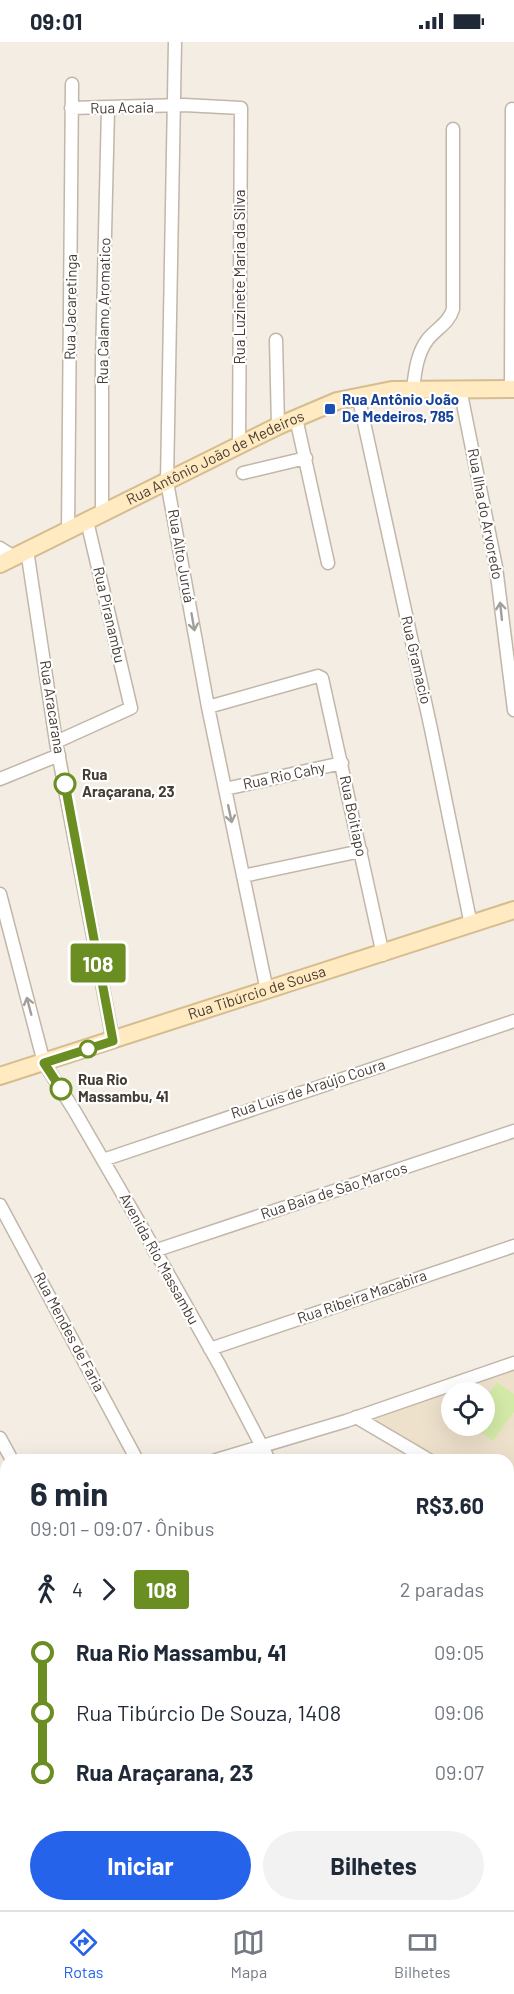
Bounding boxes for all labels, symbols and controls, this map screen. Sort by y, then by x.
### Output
text: 09:01 [30,8,82,34]
street label: Rua Acaia [90,97,154,117]
street label: Rua Luzinete Maria da Silva [230,190,248,364]
street label: Rua Calamo Aromatico [93,237,113,385]
street label: Rua Jacaretinga [60,254,80,360]
place label: Rua Antônio João De Medeiros, 785 [342,390,459,425]
marker: Rua Antônio João De Medeiros, 785 [323,402,337,416]
street label: Rua Antônio João de Medeiros [123,406,307,508]
street label: Rua Ilha do Arvoredo [464,447,508,581]
street label: Rua Alto Juruá [165,508,199,604]
street label: Rua Piranambu [90,565,130,665]
one-way arrow [495,601,506,621]
one-way arrow [187,612,198,632]
street label: Rua Gramacio [398,614,436,706]
street label: Rua Aracarana [37,659,69,755]
street label: Rua Rio Cahy [241,758,327,793]
place label: Rua Araçarana, 23 [82,765,175,800]
marker: Rua Araçarana, 23 [54,773,76,795]
street label: Rua Boitiapo [337,774,371,858]
one-way arrow [225,803,236,823]
line badge: 108 [63,944,132,982]
text: 108 [83,951,113,976]
street label: Rua Tibúrcio de Sousa [185,961,328,1023]
one-way arrow [23,997,34,1016]
unlabelled marker [79,1040,97,1058]
street label: Rua Luis de Araújo Coura [228,1055,387,1122]
place label: Rua Rio Massambu, 41 [78,1070,169,1105]
marker: Rua Rio Massambu, 41 [50,1078,72,1100]
street label: Rua Baia de São Marcos [258,1158,409,1222]
street label: Avenida Rio Massambu [116,1190,203,1327]
street label: Rua Ribeira Macabira [295,1265,429,1327]
street label: Rua Mendes de Faria [31,1269,109,1394]
map controls [441,1382,495,1436]
button: locate [441,1382,495,1436]
text: 6 min [30,1473,108,1513]
text: R$3.60 [416,1492,484,1518]
text: 09:01 – 09:07 · Ônibus [30,1516,214,1540]
icon: walk [30,1573,63,1606]
icon: forward [92,1573,125,1606]
text: 4 [72,1577,83,1601]
text: 108 [146,1577,177,1602]
text: 2 paradas [400,1577,484,1601]
text: Rua Rio Massambu, 41 [76,1639,286,1665]
text: 09:05 [434,1640,484,1664]
text: Rua Tibúrcio De Souza, 1408 [76,1699,341,1725]
text: 09:06 [434,1700,484,1724]
text: Rua Araçarana, 23 [76,1759,253,1785]
text: 09:07 [435,1760,484,1784]
button: Iniciar [30,1831,251,1900]
button: Bilhetes [263,1831,484,1900]
tab: Rotas [63,1926,104,1981]
tab: Mapa [231,1926,267,1981]
tab: Bilhetes [394,1926,450,1981]

